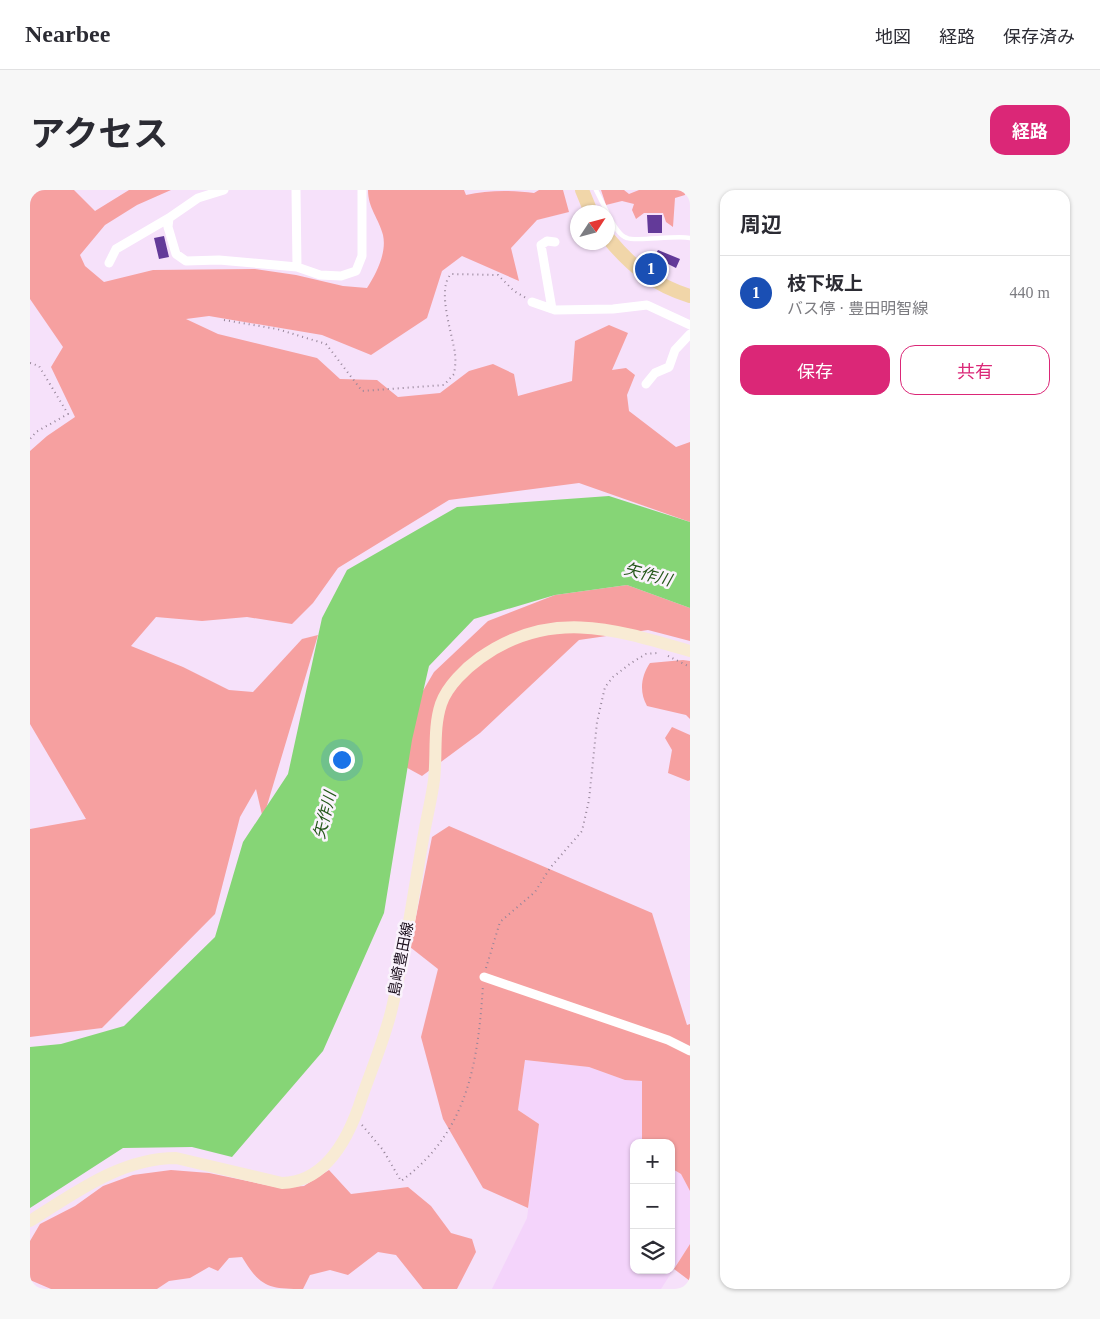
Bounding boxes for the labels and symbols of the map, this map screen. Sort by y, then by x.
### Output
north arrow [570,205,615,250]
pin: 1 [635,250,667,288]
water label: 矢作川 [622,560,675,589]
your location [329,747,355,773]
water label: 矢作川 [310,788,339,840]
street label: 島崎豊田線 [386,921,416,997]

